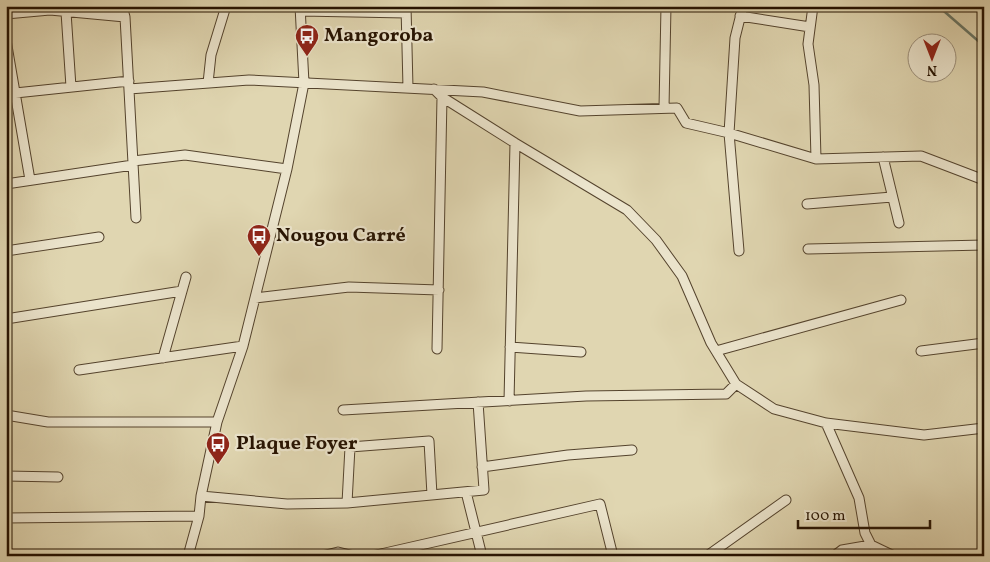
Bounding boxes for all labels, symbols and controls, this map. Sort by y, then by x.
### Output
place label: Mangoroba [324,22,434,50]
bus stop icon: Mangoroba [294,23,320,57]
north arrow [908,32,958,82]
text: N [927,60,937,79]
place label: Nougou Carré [276,222,406,250]
bus stop icon: Nougou Carré [246,223,272,257]
place label: Plaque Foyer [236,430,358,458]
bus stop icon: Plaque Foyer [205,431,231,465]
scale bar [798,497,930,529]
text: 100 m [805,506,845,527]

